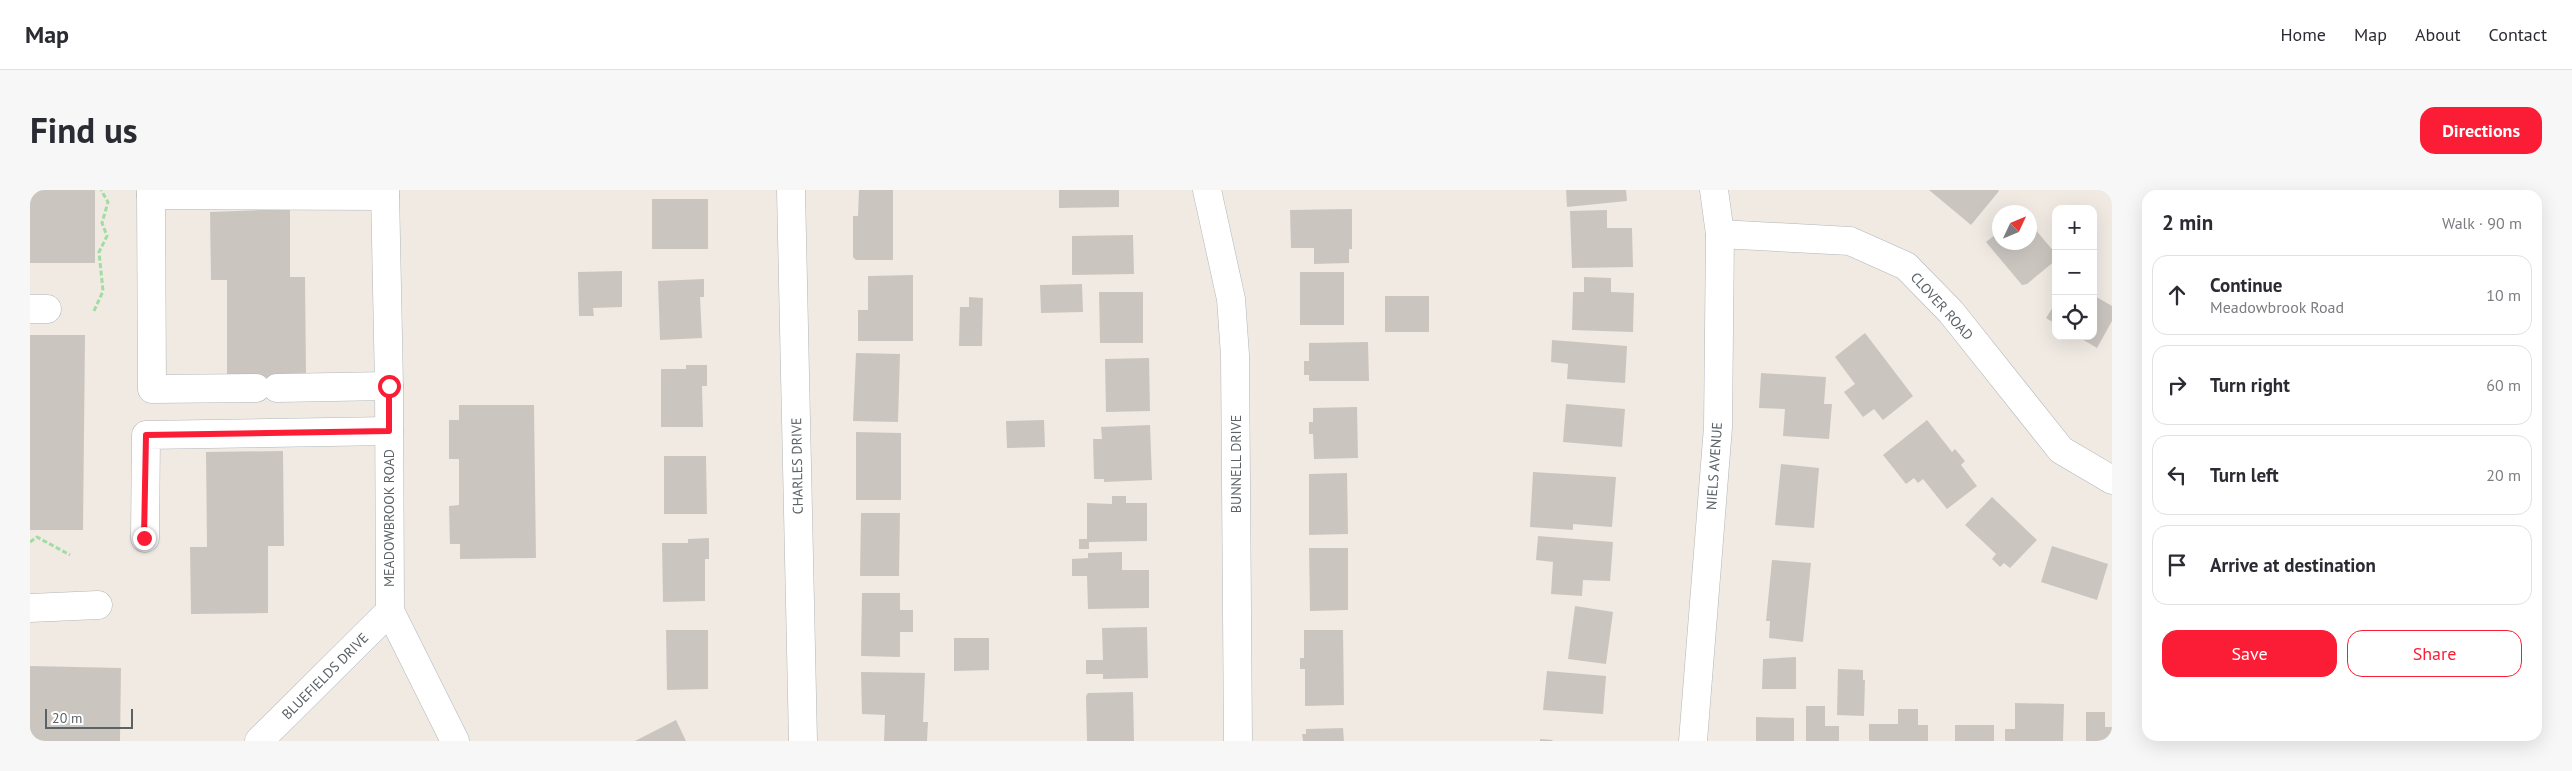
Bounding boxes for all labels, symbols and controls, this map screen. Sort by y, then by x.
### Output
text: Map [25,19,69,50]
text: Home [2280,23,2326,46]
text: Map [2354,23,2387,46]
text: About [2415,23,2461,46]
text: Contact [2489,23,2547,46]
text: Find us [30,107,138,153]
button: Directions [2420,107,2542,154]
north arrow [1992,205,2037,250]
map controls [2052,205,2097,340]
button: + [2052,205,2097,250]
text: 2 min [2162,209,2213,236]
text: Walk · 90 m [2442,213,2522,233]
button: − [2052,250,2097,295]
street label: CLOVER ROAD [1907,268,1977,344]
text: Continue [2210,273,2282,297]
icon: ahead [2163,281,2191,309]
text: 10 m [2486,285,2521,305]
button: locate [2052,295,2097,340]
text: Meadowbrook Road [2210,297,2344,317]
icon: right [2163,371,2191,399]
text: Turn right [2210,373,2290,397]
route start [378,375,401,398]
text: 60 m [2486,375,2521,395]
street label: BUNNELL DRIVE [1227,415,1245,513]
street label: CHARLES DRIVE [787,417,807,515]
street label: NIELS AVENUE [1702,421,1726,511]
street label: MEADOWBROOK ROAD [380,449,398,587]
icon: left [2163,461,2191,489]
text: Turn left [2210,463,2279,487]
text: 20 m [2486,465,2521,485]
route end [133,527,156,550]
icon: arrive [2163,551,2191,579]
text: Arrive at destination [2210,553,2376,577]
street label: BLUEFIELDS DRIVE [278,629,372,723]
button: Save [2162,630,2337,677]
button: Share [2347,630,2522,677]
scale bar [45,706,132,729]
text: 20 m [52,709,82,727]

